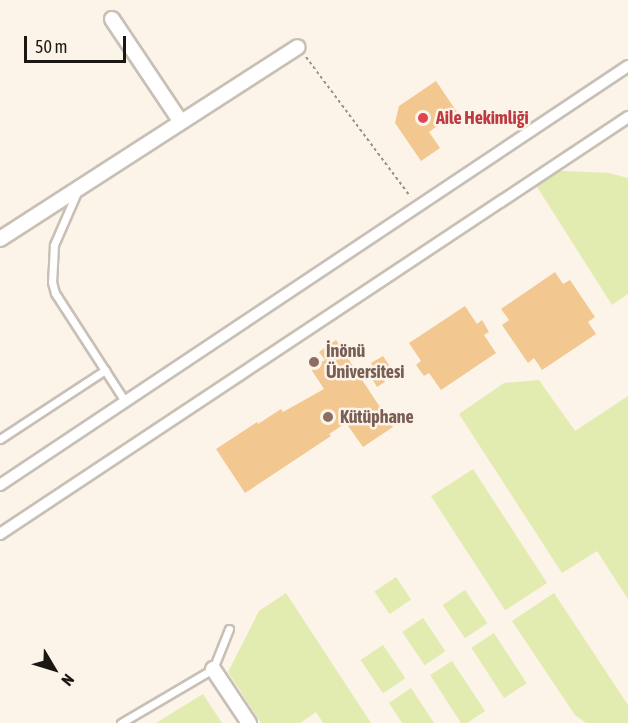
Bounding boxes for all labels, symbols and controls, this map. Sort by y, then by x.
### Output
scale bar [27,24,129,62]
text: 50 m [35,36,67,57]
place label: Aile Hekimliği [436,107,529,129]
marker: Aile Hekimliği [414,109,432,127]
place label: İnönü Üniversitesi [326,341,404,384]
marker: İnönü Üniversitesi [307,355,321,369]
place label: Kütüphane [340,406,414,428]
marker: Kütüphane [321,410,335,424]
north arrow [24,639,84,699]
text: N [58,671,78,689]

